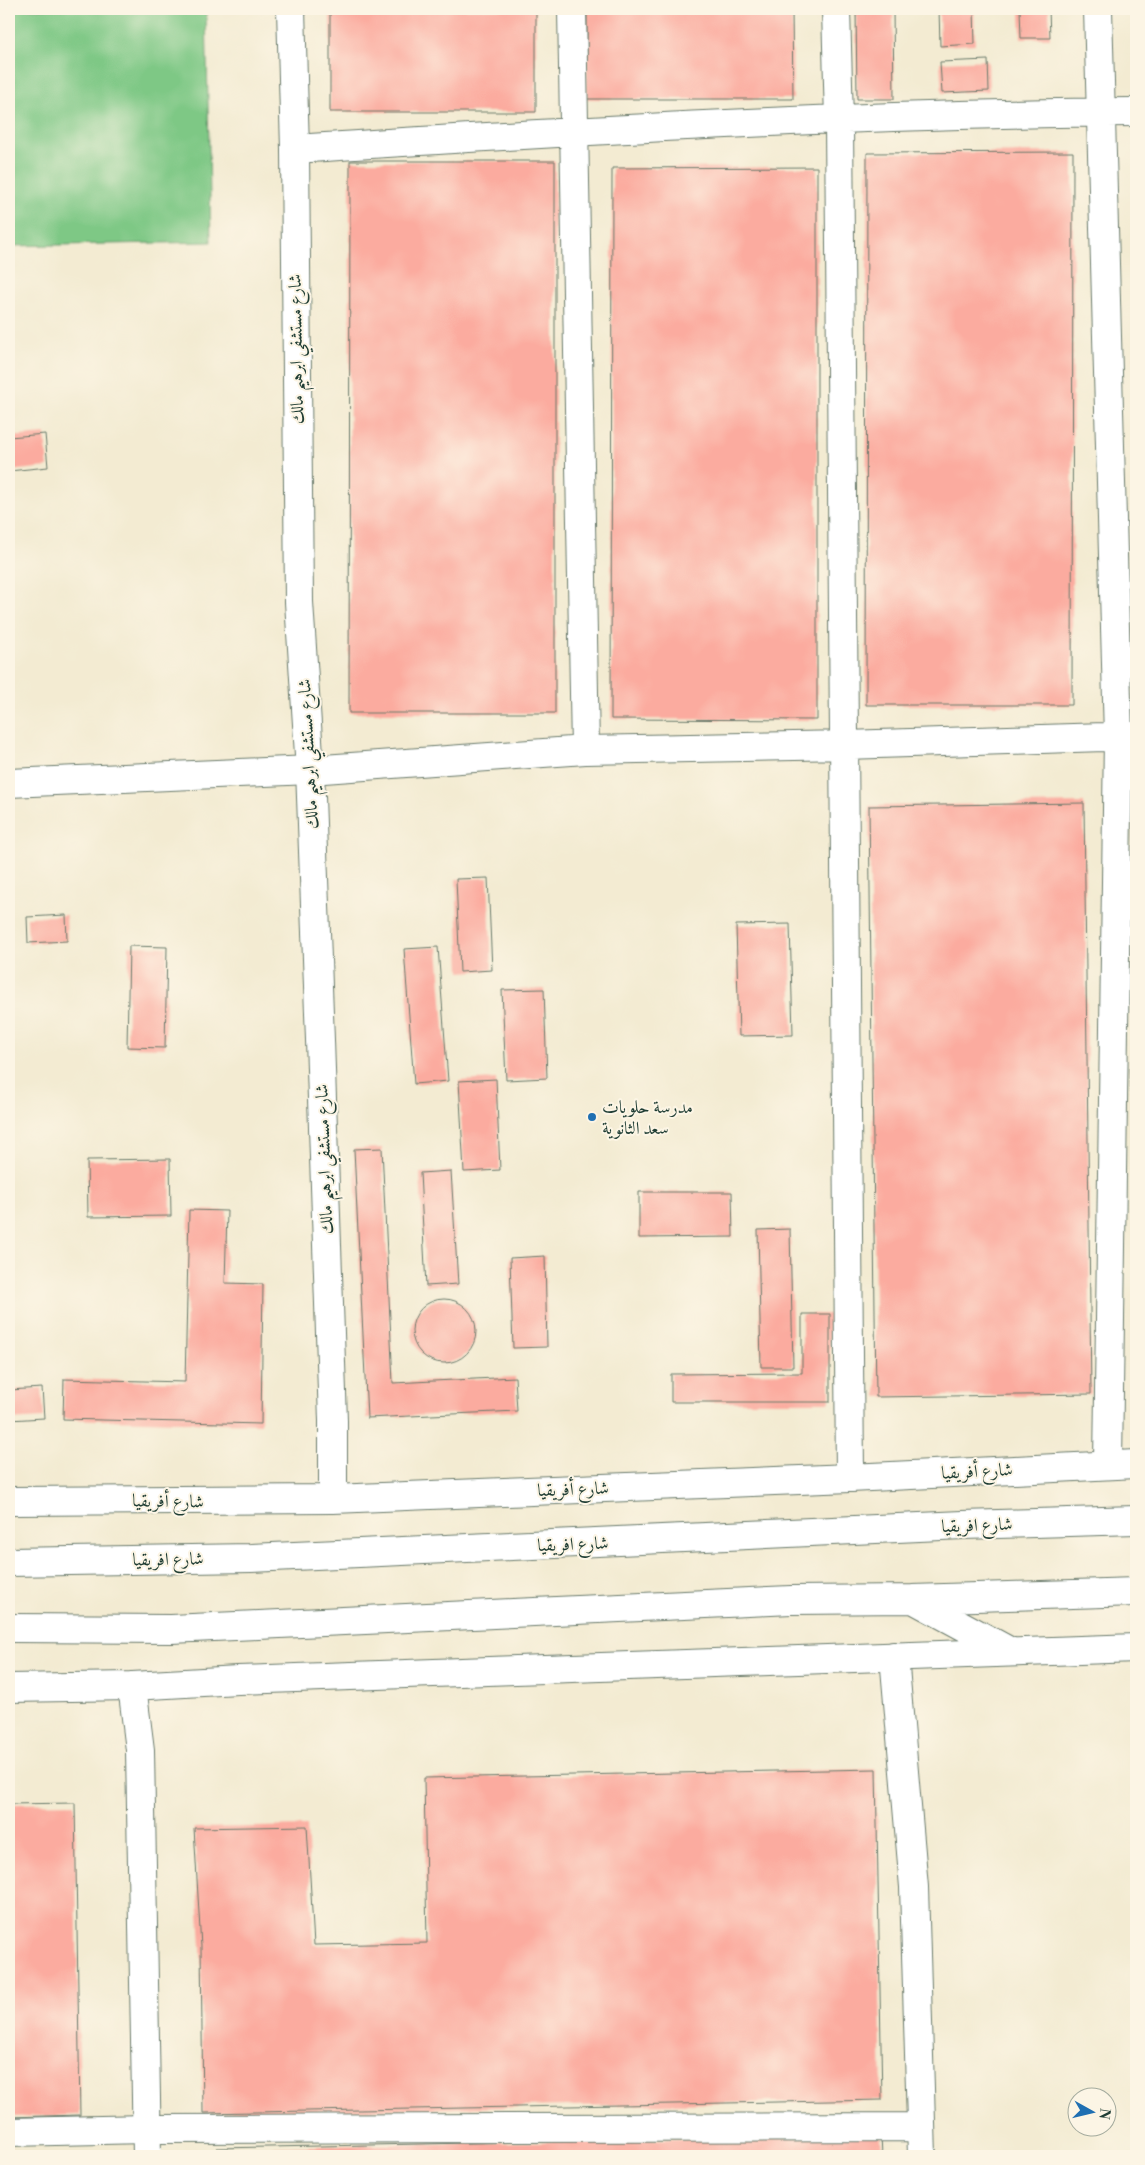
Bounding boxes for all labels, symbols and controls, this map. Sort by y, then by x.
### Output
street label: شارع مستشفي ابرهيم مالك [284,274,315,424]
street label: شارع مستشفي ابرهيم مالك [293,678,330,830]
street label: شارع مستشفي ابرهيم مالك [310,1083,345,1234]
place label: مدرسة حلويات سعد الثانوية [602,1096,693,1140]
marker: مدرسة حلويات سعد الثانوية [586,1111,598,1123]
street label: شارع أفريقيا [941,1456,1014,1488]
street label: شارع أفريقيا [537,1475,609,1505]
street label: شارع أفريقيا [132,1487,204,1517]
street label: شارع افريقيا [941,1513,1013,1541]
street label: شارع افريقيا [537,1532,609,1560]
street label: شارع افريقيا [132,1547,204,1575]
north arrow [1068,2088,1118,2138]
text: N [1094,2107,1114,2120]

